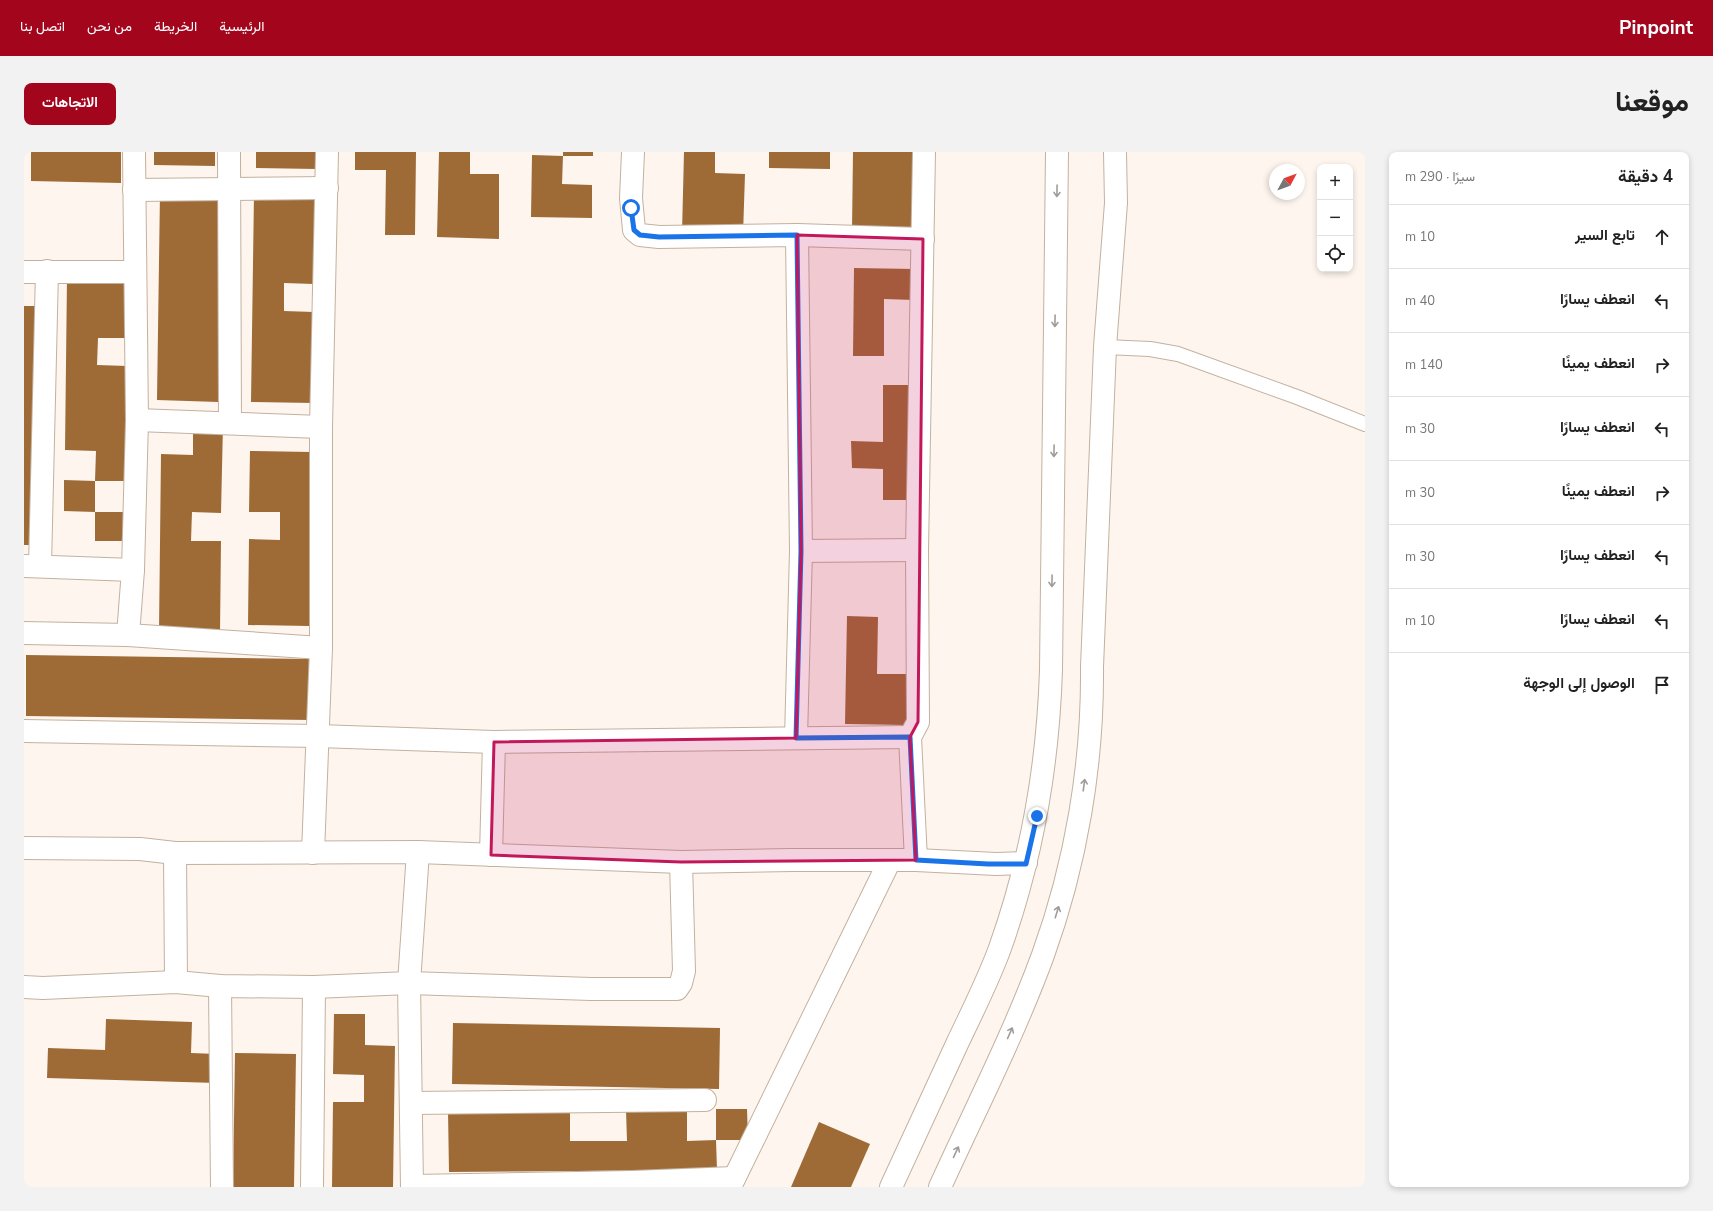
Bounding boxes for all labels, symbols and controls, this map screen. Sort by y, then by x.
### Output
text: Pinpoint [1619,15,1693,41]
text: اتصل بنا [20,17,65,36]
text: من نحن [87,17,132,36]
text: الخريطة [154,17,197,36]
text: الرئيسية [219,17,264,36]
button: الاتجاهات [24,83,116,125]
text: موقعنا [1615,83,1689,121]
north arrow [1269,164,1305,200]
map controls [1317,164,1353,272]
button: + [1317,164,1353,200]
text: 4 دقيقة [1618,165,1673,188]
text: سيرًا · 290 m [1405,168,1475,186]
one-way arrow [1053,184,1061,197]
route start [622,199,640,217]
button: − [1317,200,1353,236]
text: تابع السير [1575,225,1635,245]
icon: ahead [1651,226,1673,248]
text: 10 m [1405,228,1435,246]
button: locate [1317,236,1353,272]
text: انعطف يسارًا [1560,289,1635,309]
icon: left [1651,290,1673,312]
text: 40 m [1405,292,1435,310]
one-way arrow [1051,314,1059,327]
text: انعطف يمينًا [1562,353,1635,373]
icon: right [1651,354,1673,376]
text: 140 m [1405,356,1443,374]
text: انعطف يسارًا [1560,417,1635,437]
icon: left [1651,418,1673,440]
text: 30 m [1405,420,1435,438]
one-way arrow [1050,444,1058,457]
text: انعطف يمينًا [1562,481,1635,501]
icon: right [1651,482,1673,504]
text: 30 m [1405,484,1435,502]
text: انعطف يسارًا [1560,545,1635,565]
icon: left [1651,546,1673,568]
text: 30 m [1405,548,1435,566]
one-way arrow [1048,574,1056,587]
text: انعطف يسارًا [1560,609,1635,629]
icon: left [1651,610,1673,632]
text: 10 m [1405,612,1435,630]
text: الوصول إلى الوجهة [1523,673,1635,693]
icon: arrive [1651,674,1673,696]
one-way arrow [1080,779,1088,792]
route end [1028,807,1046,825]
one-way arrow [1054,906,1061,919]
one-way arrow [1007,1028,1014,1040]
one-way arrow [953,1146,960,1158]

